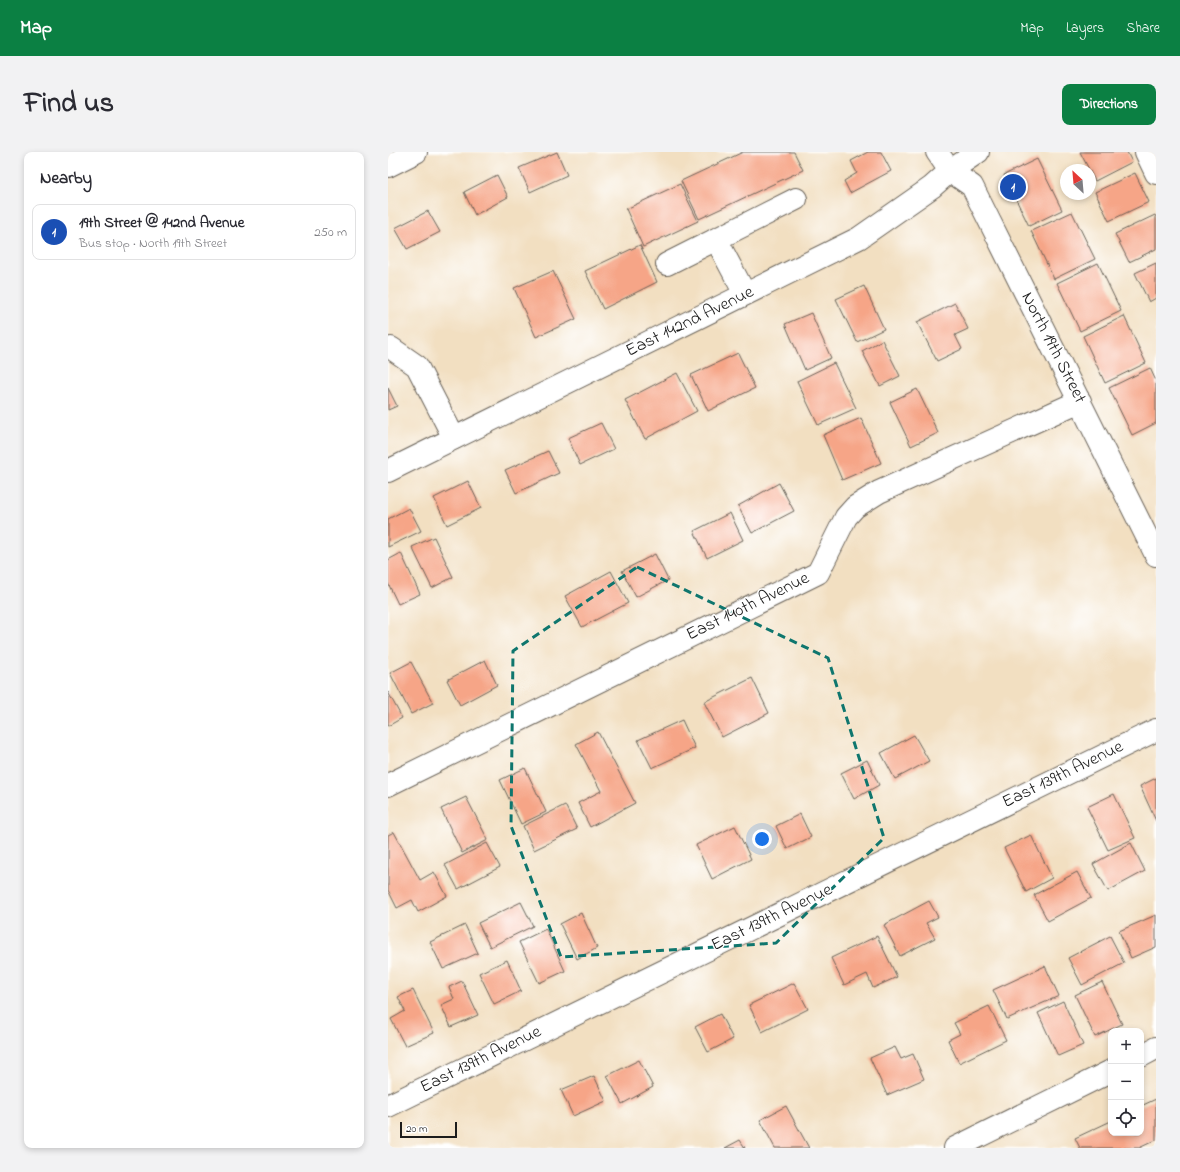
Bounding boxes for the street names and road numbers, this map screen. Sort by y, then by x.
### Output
street label: East 142nd Avenue [622,279,759,364]
street label: North 19th Street [1014,288,1092,408]
street label: East 140th Avenue [682,565,815,648]
street label: East 139th Avenue [998,734,1129,816]
street label: East 139th Avenue [707,877,838,959]
street label: East 139th Avenue [416,1019,547,1101]

